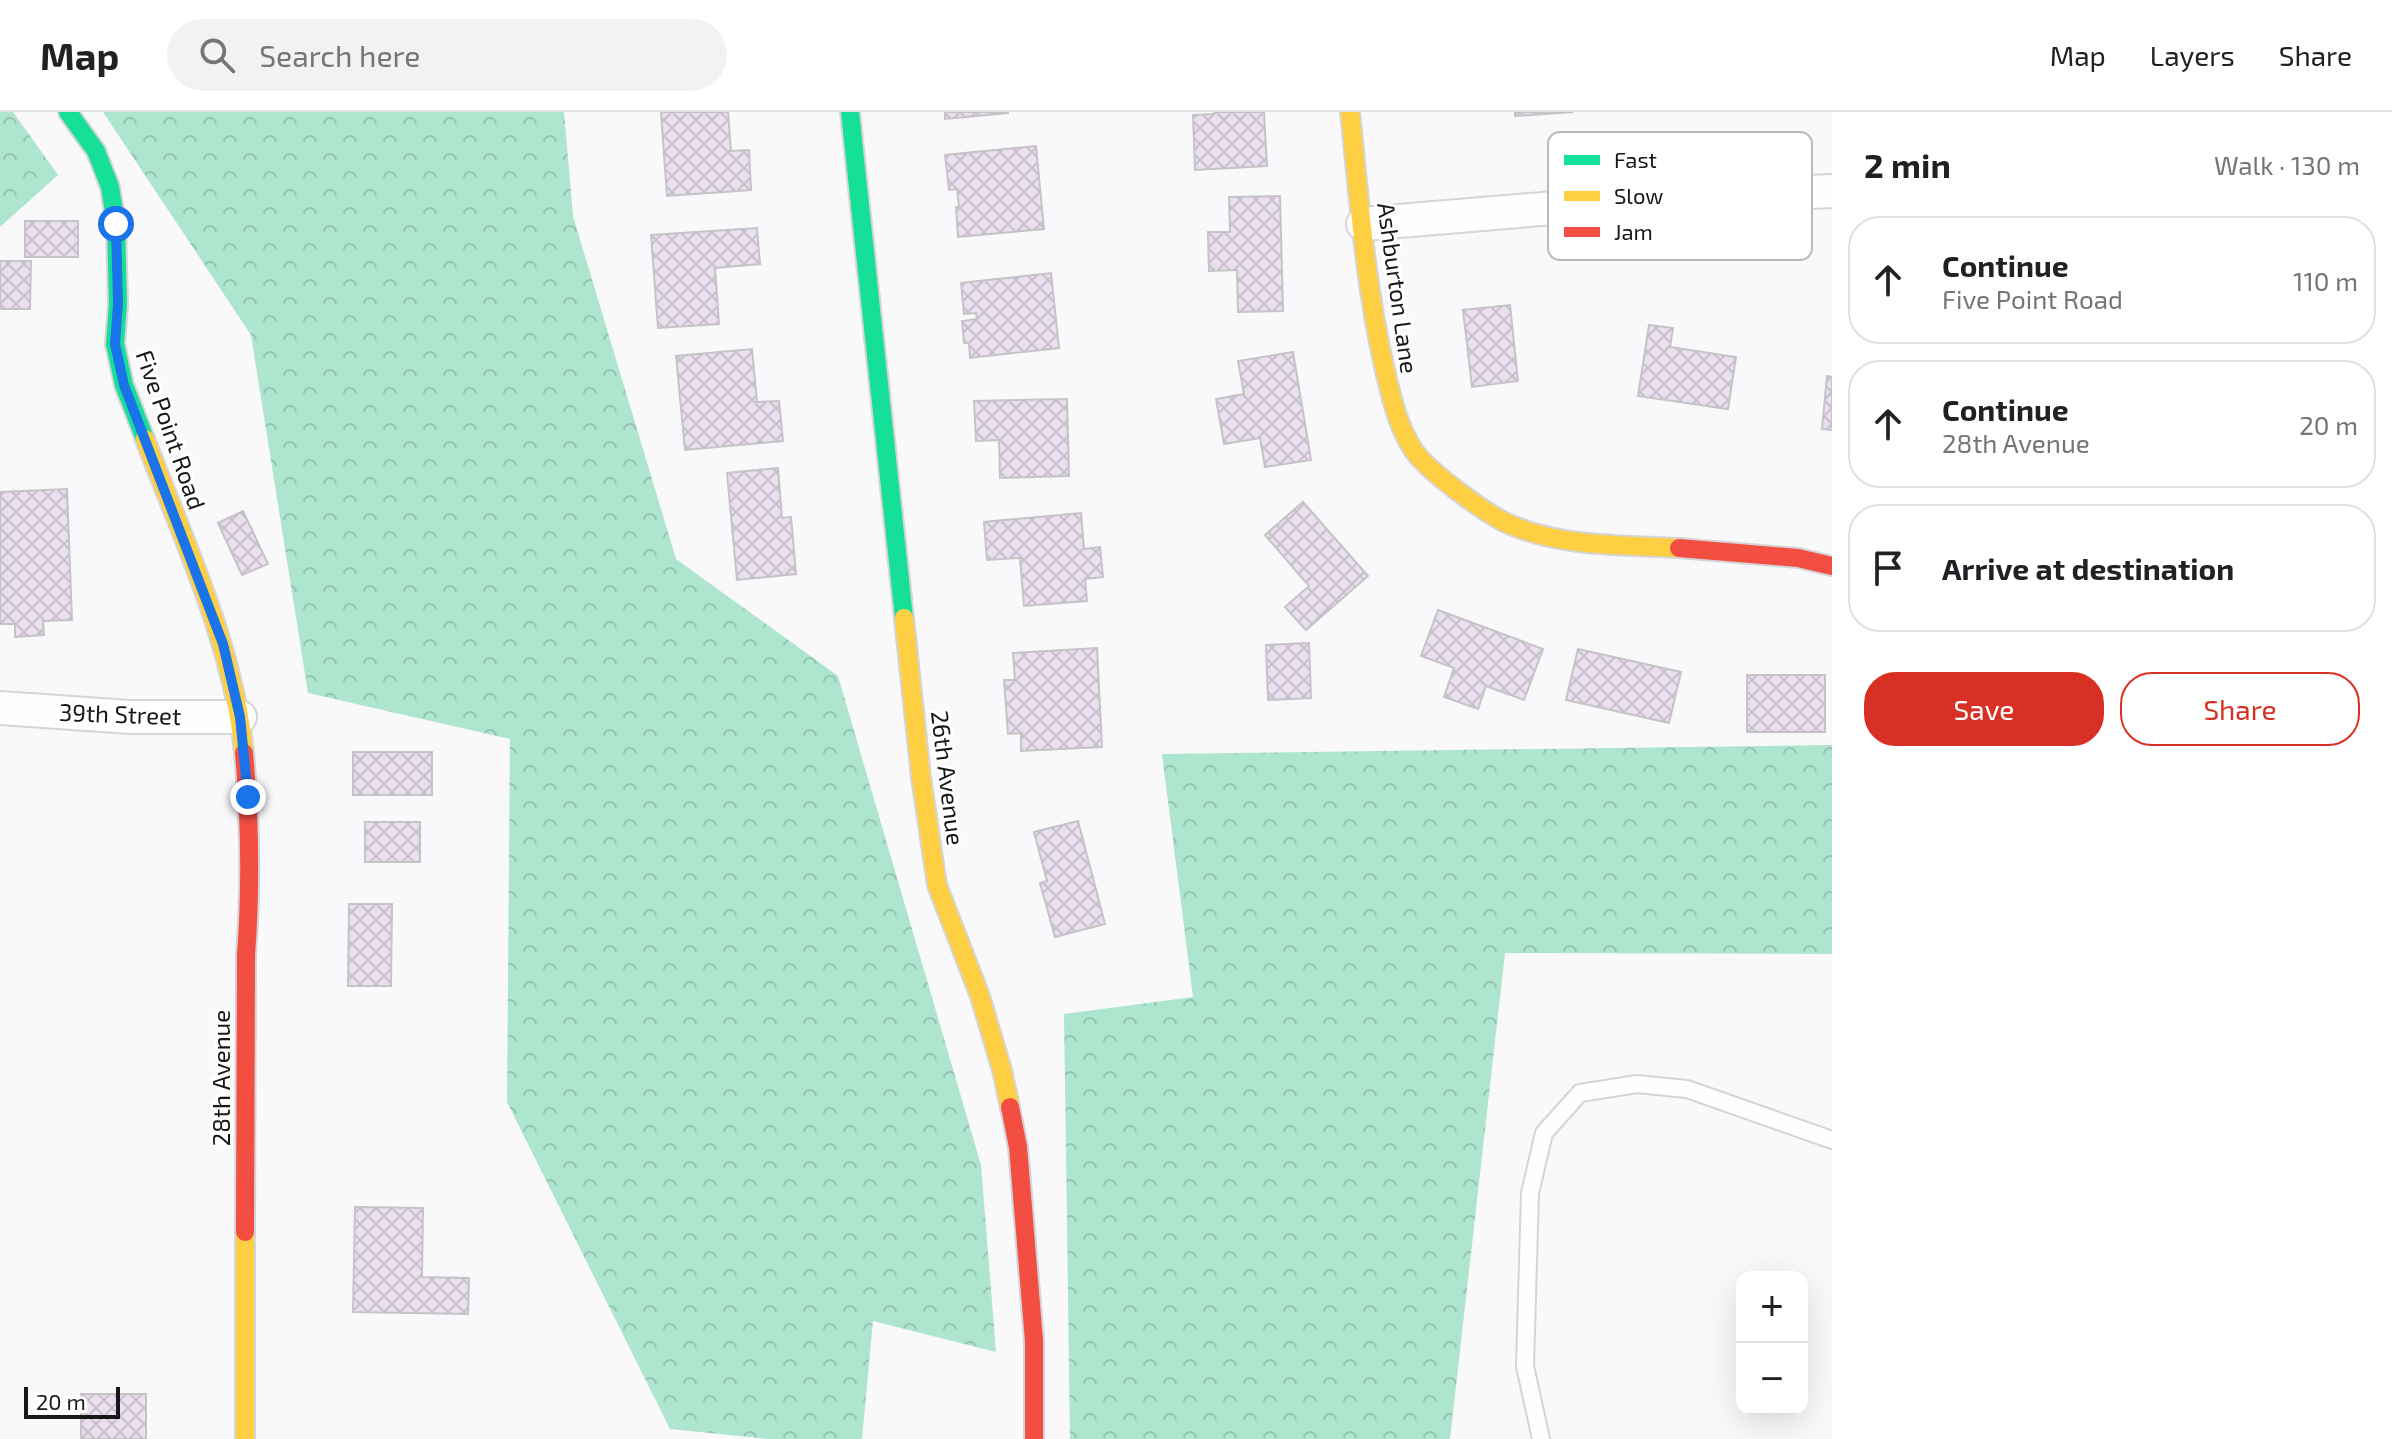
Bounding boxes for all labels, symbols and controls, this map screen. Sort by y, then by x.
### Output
search box [167,19,727,91]
text: Map [40,32,119,78]
icon: search [195,33,239,77]
text: Search here [259,37,420,73]
text: Map [2050,38,2106,72]
text: Layers [2150,38,2235,72]
text: Share [2279,38,2352,72]
legend [1548,132,1812,260]
text: 2 min [1864,144,1951,185]
text: Fast [1614,146,1657,172]
text: Walk · 130 m [2214,149,2360,180]
text: Slow [1614,182,1663,208]
street label: Ashburton Lane [1372,200,1425,375]
route start [98,206,134,242]
text: Jam [1614,218,1653,244]
text: Continue [1942,247,2069,283]
icon: ahead [1866,258,1910,302]
text: 110 m [2293,265,2358,296]
text: Five Point Road [1942,283,2123,314]
street label: Five Point Road [131,346,212,513]
text: Continue [1942,391,2069,427]
icon: ahead [1866,402,1910,446]
text: 20 m [2299,409,2358,440]
text: 28th Avenue [1942,427,2090,458]
icon: arrive [1866,546,1910,590]
text: Arrive at destination [1942,550,2234,586]
button: Save [1864,672,2104,746]
button: Share [2120,672,2360,746]
street label: 39th Street [58,697,182,730]
street label: 26th Avenue [926,709,971,847]
route end [230,779,266,815]
street label: 28th Avenue [206,1010,235,1146]
map controls [1736,1271,1808,1415]
button: + [1736,1271,1808,1343]
button: − [1736,1343,1808,1415]
scale bar [24,1383,120,1419]
text: 20 m [36,1388,86,1414]

